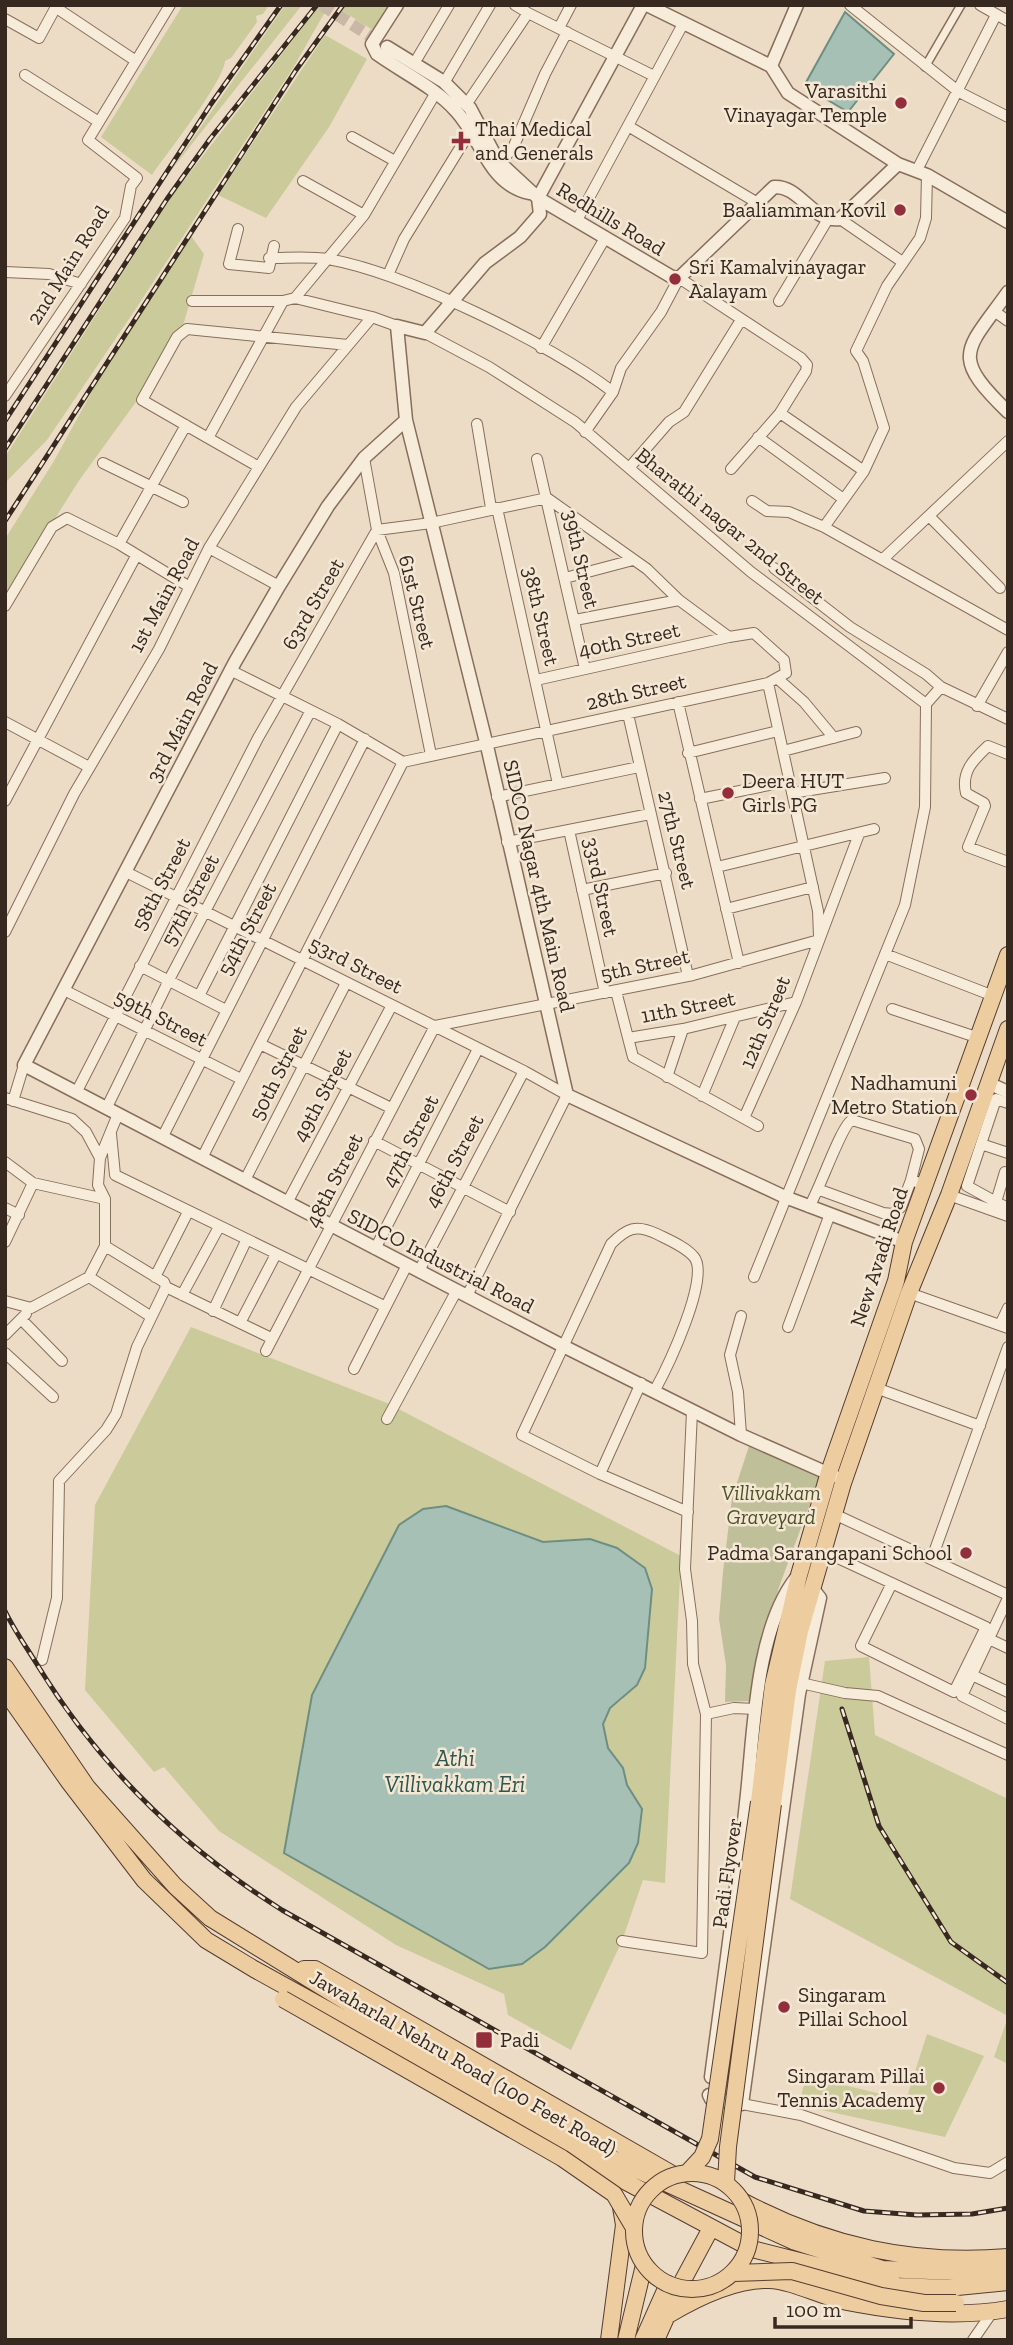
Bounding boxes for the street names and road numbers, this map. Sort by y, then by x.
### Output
street label: Redhills Road [553,176,670,261]
street label: 2nd Main Road [21,200,114,329]
street label: Bharathi nagar 2nd Street [631,442,830,609]
street label: 39th Street [558,507,605,611]
street label: 1st Main Road [123,533,204,656]
street label: 61st Street [394,552,441,652]
street label: 63rd Street [276,553,349,654]
street label: 38th Street [518,564,565,668]
street label: 40th Street [576,617,682,662]
street label: 3rd Main Road [141,657,223,786]
street label: 28th Street [584,668,688,715]
street label: SIDCO Nagar 4th Main Road [498,757,581,1015]
street label: 27th Street [653,788,702,892]
street label: 58th Street [126,833,196,934]
street label: 33rd Street [579,835,624,939]
street label: 57th Street [155,850,224,950]
street label: 54th Street [212,878,282,979]
street label: 53rd Street [305,930,407,999]
street label: 5th Street [598,943,692,986]
street label: 12th Street [734,971,795,1072]
street label: 59th Street [110,983,212,1052]
street label: 11th Street [639,985,737,1028]
street label: 50th Street [243,1021,312,1124]
street label: 49th Street [287,1044,357,1146]
street label: 47th Street [376,1090,444,1191]
street label: 46th Street [419,1110,489,1212]
street label: 48th Street [299,1128,368,1231]
street label: New Avadi Road [844,1183,913,1330]
street label: SIDCO Industrial Road [344,1203,539,1319]
street label: Padi Flyover [706,1816,747,1930]
street label: Jawaharlal Nehru Road (100 Feet Road) [305,1964,621,2161]

